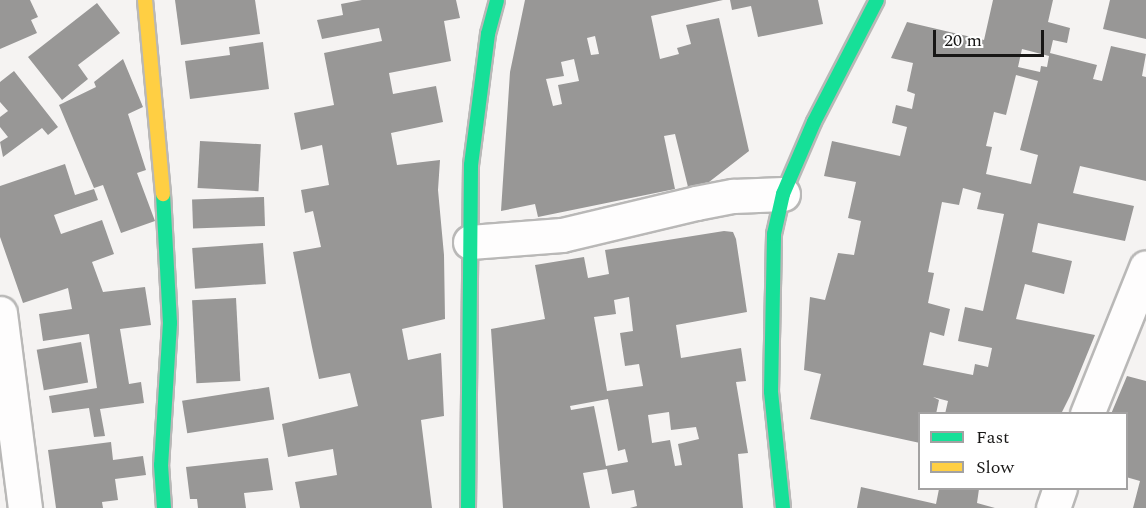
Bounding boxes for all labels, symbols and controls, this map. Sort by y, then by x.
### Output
scale bar [936,18,1047,56]
text: 20 m [944,27,982,54]
legend [918,412,1128,490]
text: Fast [976,424,1009,451]
text: Slow [976,454,1014,481]

